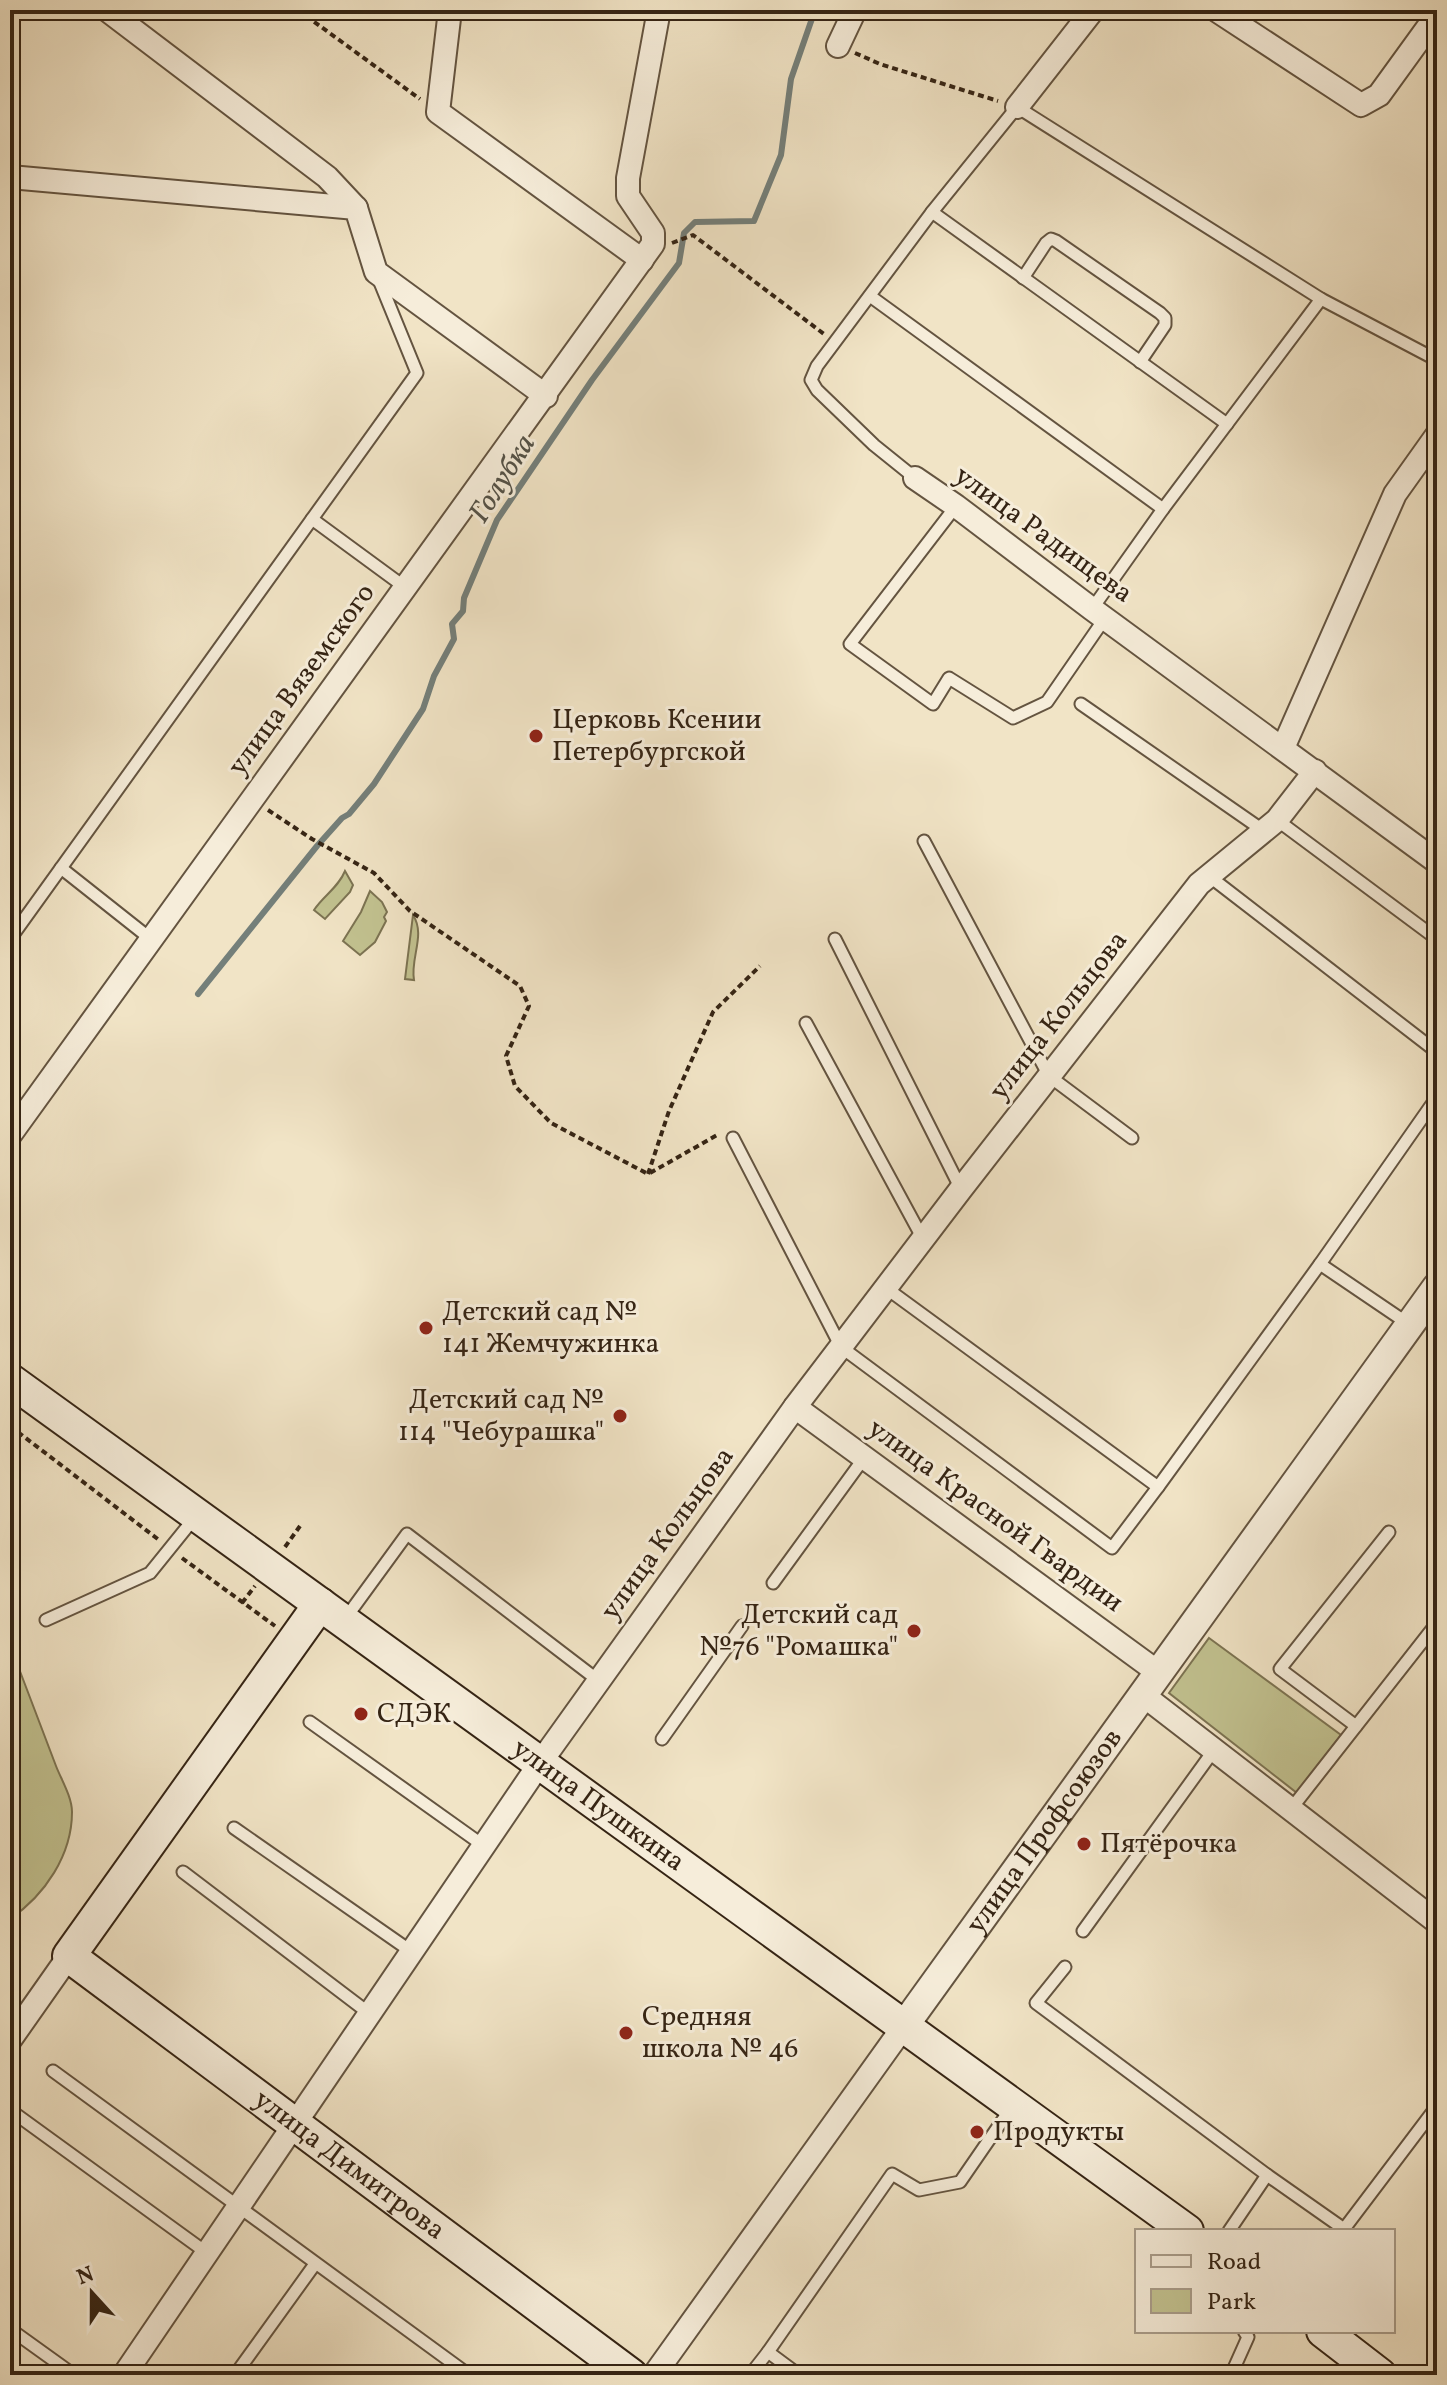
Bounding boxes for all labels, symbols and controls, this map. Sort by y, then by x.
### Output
water label: Голубка [459,427,547,531]
street label: улица Радищева [946,457,1140,613]
street label: улица Вяземского [219,576,385,784]
place label: Церковь Ксении Петербургской [552,701,762,772]
marker: Церковь Ксении Петербургской [527,727,545,745]
street label: улица Кольцова [980,923,1138,1109]
place label: Детский сад № 141 Жемчужинка [442,1293,659,1364]
marker: Детский сад № 141 Жемчужинка [417,1319,435,1337]
place label: Детский сад № 114 "Чебурашка" [398,1381,604,1452]
marker: Детский сад № 114 "Чебурашка" [611,1407,629,1425]
street label: улица Красной Гвардии [859,1410,1131,1622]
street label: улица Кольцова [592,1439,744,1629]
place label: Детский сад №76 "Ромашка" [699,1596,898,1667]
marker: Детский сад №76 "Ромашка" [905,1622,923,1640]
place label: СДЭК [377,1695,451,1734]
marker: СДЭК [352,1705,370,1723]
street label: улица Профсоюзов [957,1721,1132,1942]
street label: улица Пушкина [504,1730,693,1881]
place label: Пятёрочка [1100,1825,1237,1864]
marker: Пятёрочка [1075,1835,1093,1853]
place label: Средняя школа № 46 [642,1998,798,2069]
marker: Средняя школа № 46 [617,2024,635,2042]
street label: улица Димитрова [245,2081,453,2249]
place label: Продукты [993,2113,1124,2152]
marker: Продукты [968,2123,986,2141]
legend [1135,2229,1395,2333]
text: Road [1207,2246,1261,2280]
north arrow [52,2253,132,2333]
text: N [73,2259,99,2294]
text: Park [1207,2286,1256,2320]

